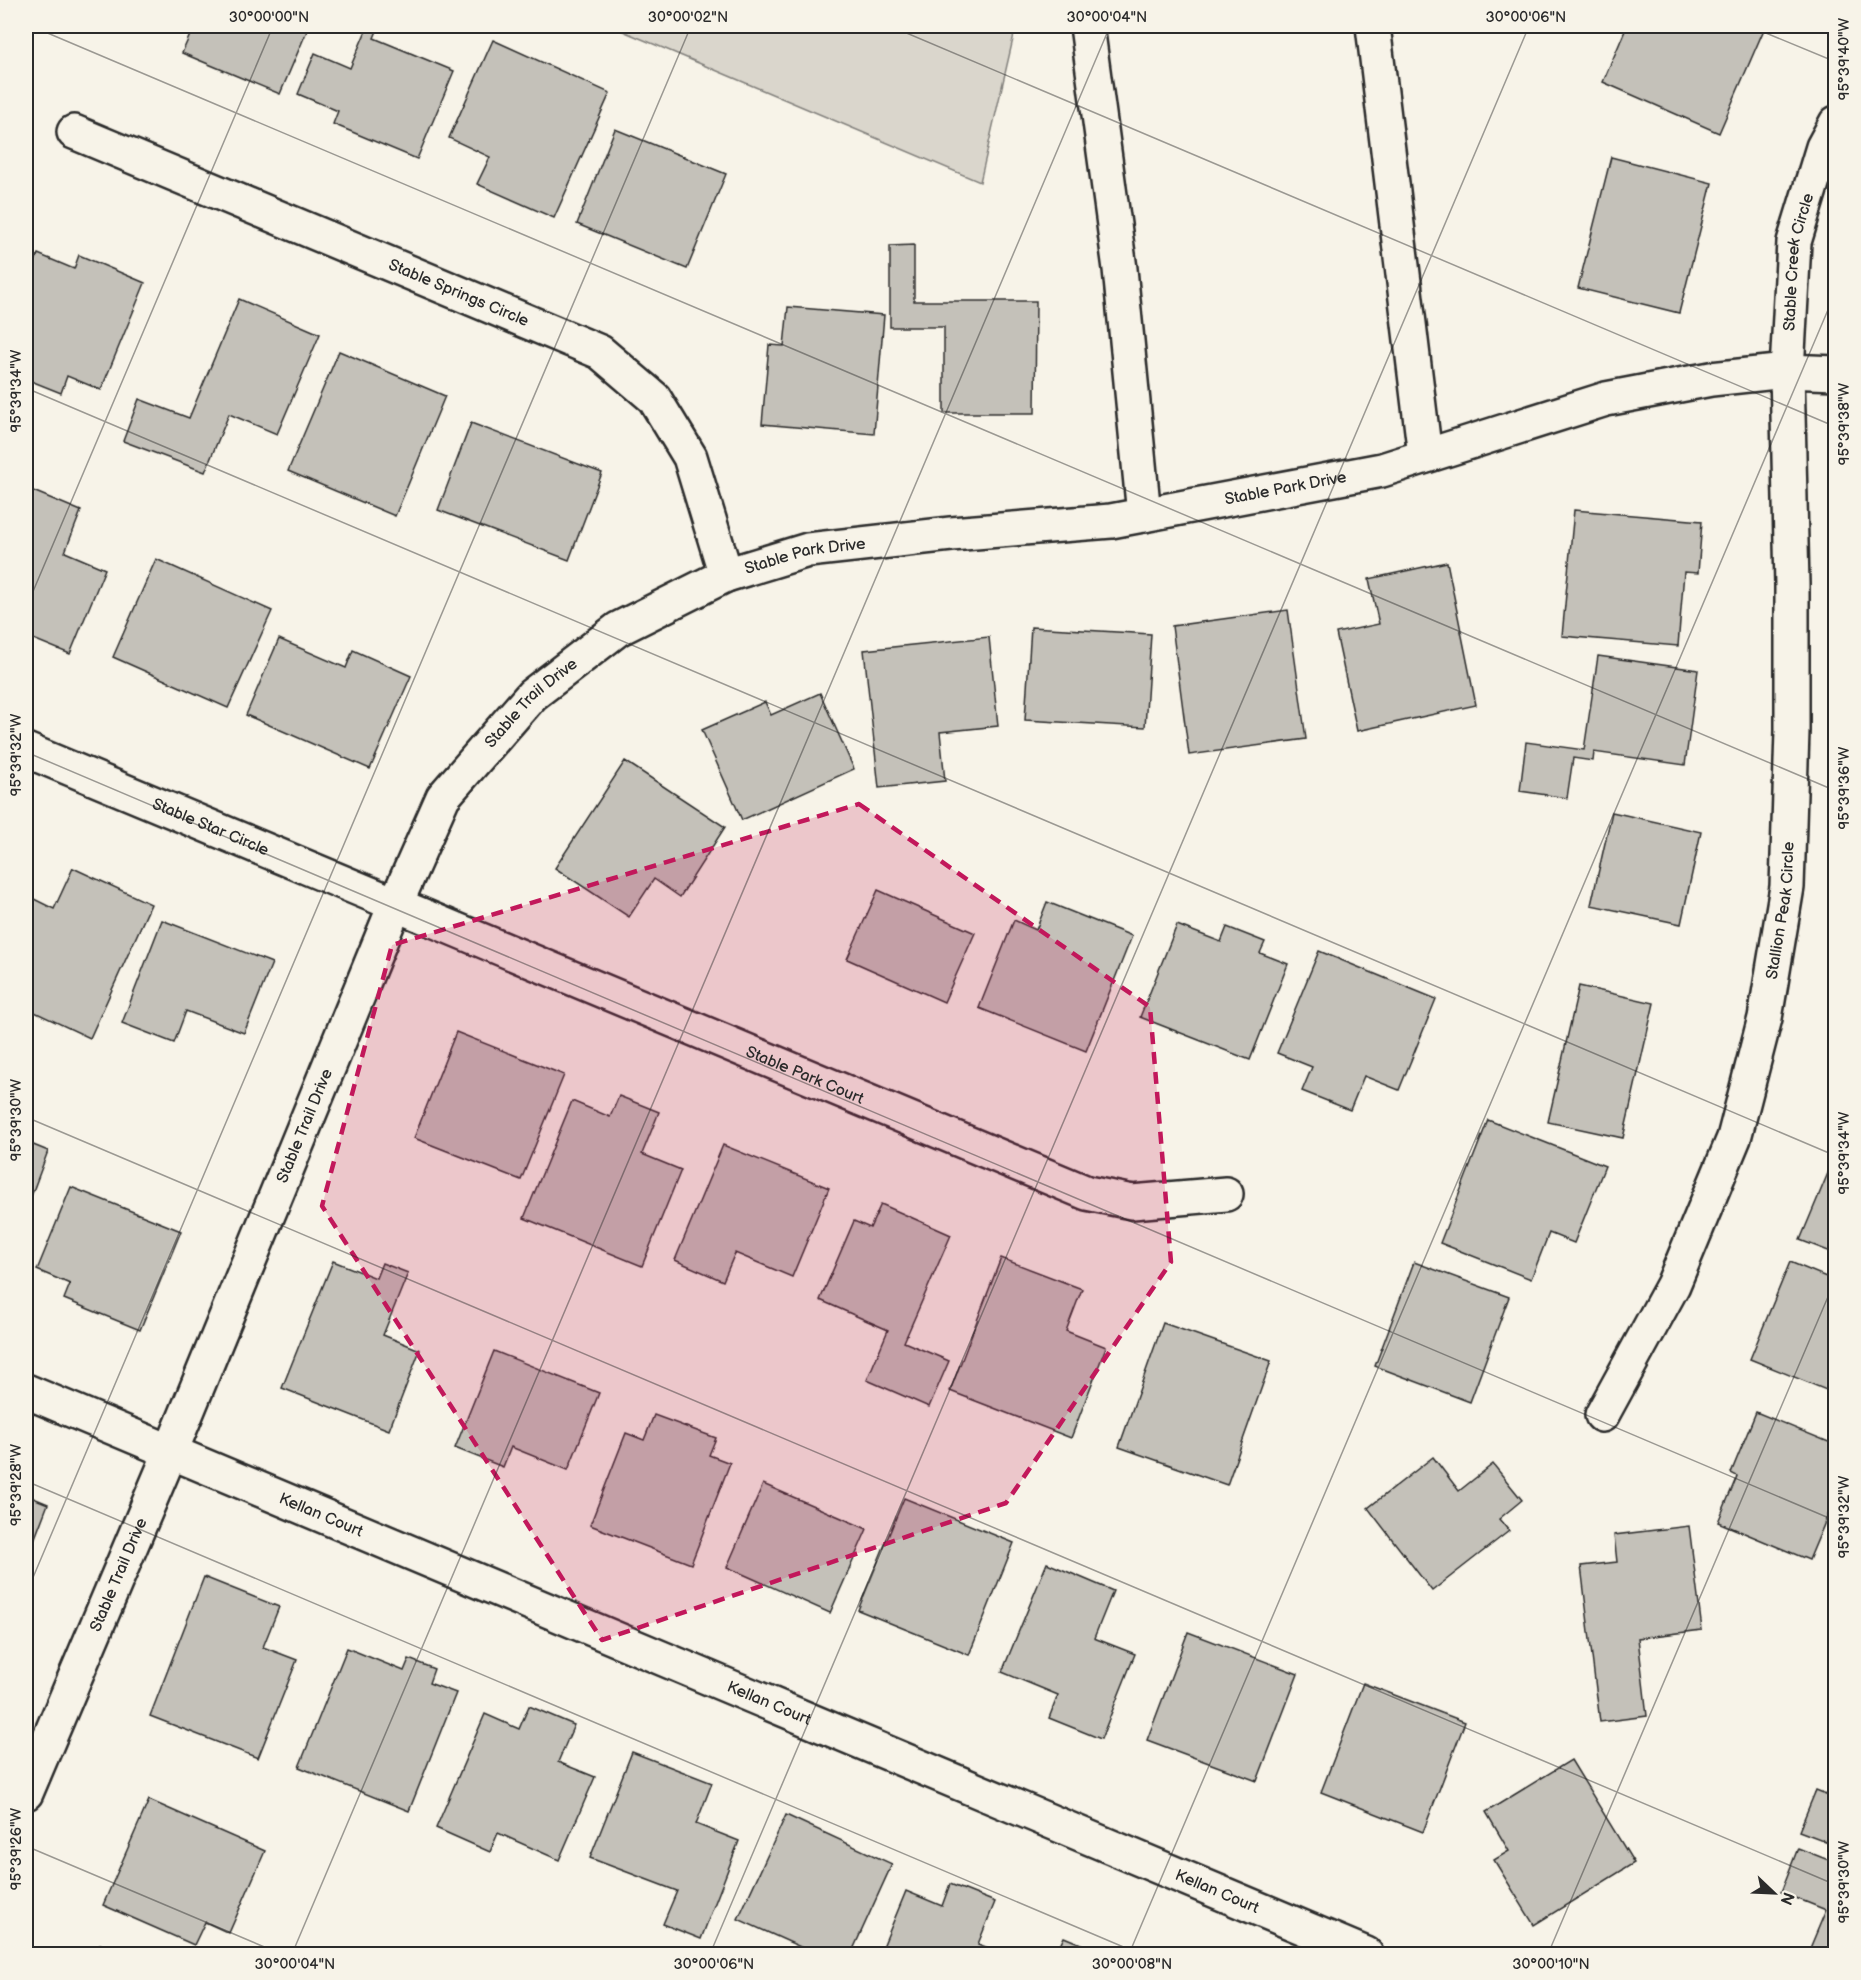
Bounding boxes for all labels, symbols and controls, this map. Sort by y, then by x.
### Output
text: 30°00'00"N [229,8,309,27]
text: 30°00'02"N [648,8,728,27]
text: 30°00'04"N [1067,8,1147,27]
text: 30°00'06"N [1486,8,1566,27]
text: 95°39'40"W [1835,17,1854,100]
street label: Stable Creek Circle [1780,191,1818,332]
street label: Stable Springs Circle [386,255,532,331]
text: 95°39'34"W [7,349,26,432]
text: 95°39'38"W [1835,382,1854,465]
street label: Stable Park Drive [1223,467,1348,509]
street label: Stable Park Drive [742,534,867,578]
street label: Stable Trail Drive [481,654,582,752]
text: 95°39'32"W [7,713,26,796]
text: 95°39'36"W [1835,746,1854,829]
street label: Stable Star Circle [149,794,272,860]
street label: Stallion Peak Circle [1762,841,1798,981]
street label: Stable Park Court [743,1042,867,1108]
street label: Stable Trail Drive [273,1065,337,1186]
text: 95°39'30"W [7,1078,26,1161]
text: 95°39'34"W [1835,1111,1854,1194]
text: 95°39'28"W [7,1444,26,1526]
text: 95°39'32"W [1835,1475,1854,1558]
street label: Kellan Court [276,1489,366,1541]
street label: Stable Trail Drive [86,1515,151,1635]
street label: Kellan Court [724,1677,814,1729]
text: 95°39'26"W [7,1807,26,1890]
text: 95°39'30"W [1835,1840,1854,1923]
north arrow [1744,1863,1804,1923]
street label: Kellan Court [1172,1865,1262,1918]
text: N [1775,1889,1798,1908]
text: 30°00'04"N [255,1955,335,1974]
text: 30°00'06"N [674,1955,754,1974]
text: 30°00'08"N [1092,1955,1172,1974]
text: 30°00'10"N [1512,1955,1590,1974]

